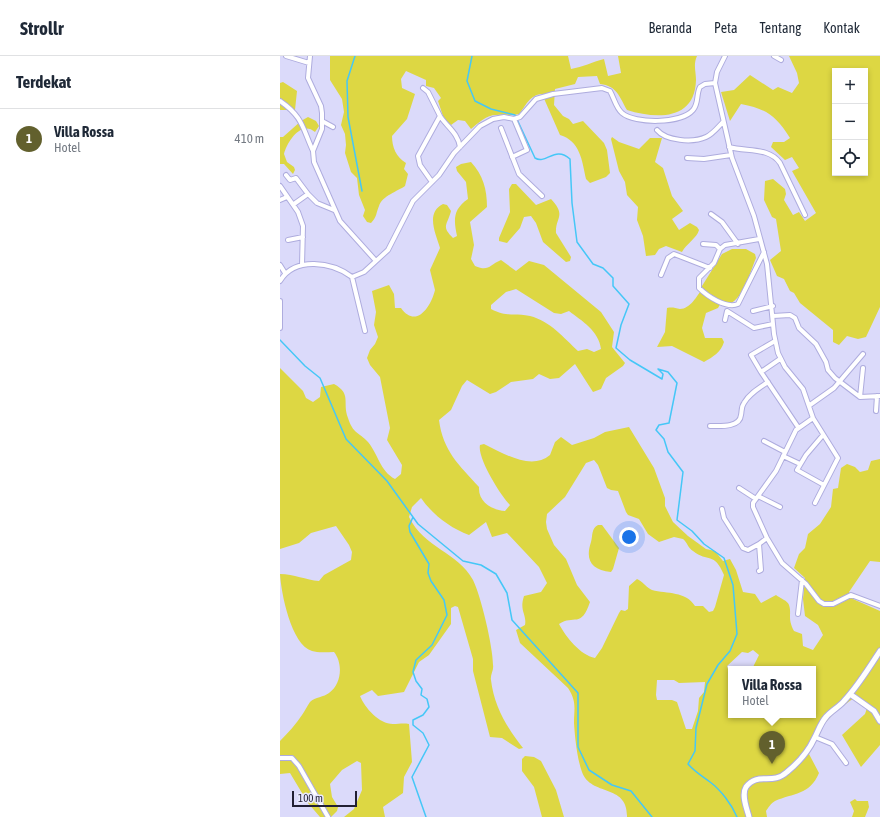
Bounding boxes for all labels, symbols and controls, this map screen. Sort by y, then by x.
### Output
text: Strollr [20,17,64,39]
text: Beranda [649,20,692,36]
text: Peta [714,20,738,36]
text: Tentang [760,20,801,36]
text: Kontak [823,20,860,36]
map controls [832,68,868,176]
button: + [832,68,868,104]
text: Terdekat [16,72,71,92]
button: − [832,104,868,140]
text: Villa Rossa [54,123,114,140]
text: 1 [26,131,32,146]
text: 410 m [235,131,264,146]
text: Hotel [54,140,81,155]
button: locate [832,140,868,176]
your location [619,527,639,547]
popup [728,666,816,718]
text: Villa Rossa [742,676,802,693]
text: Hotel [742,693,769,708]
pin: 1 [759,731,785,764]
scale bar [292,789,357,808]
text: 100 m [298,792,323,804]

